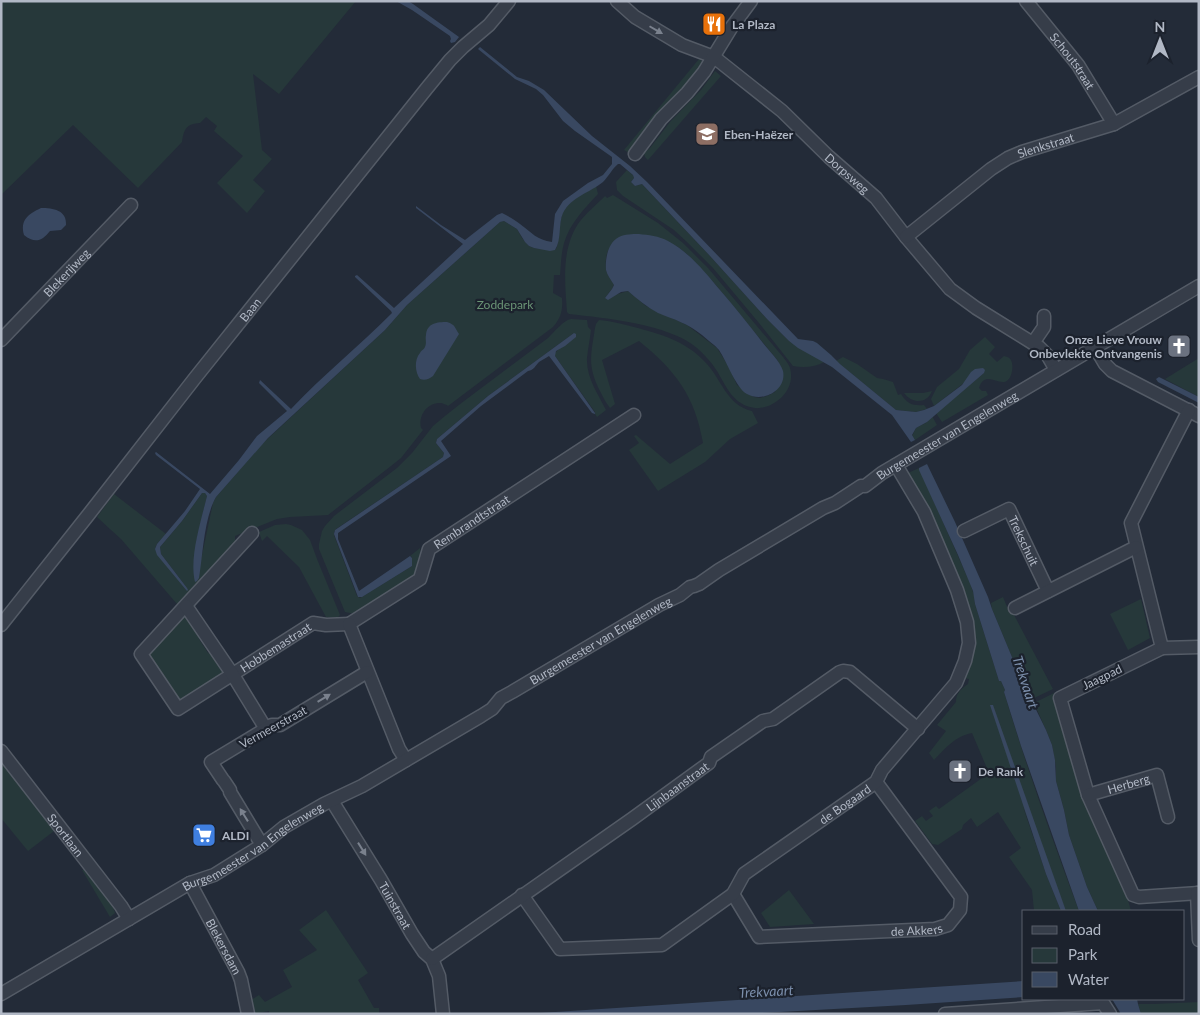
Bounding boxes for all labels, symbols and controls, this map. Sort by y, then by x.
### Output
restaurant icon: La Plaza [701,11,727,37]
north arrow [1135,15,1185,65]
place label: La Plaza [732,17,775,32]
text: N [1155,18,1165,35]
one-way arrow [649,25,663,34]
street label: Schoutstraat [1047,29,1099,92]
school or university icon: Eben-Haëzer [694,121,720,147]
place label: Eben-Haëzer [724,127,794,142]
street label: Slenkstraat [1015,129,1076,161]
street label: Dorpsweg [822,150,873,196]
street label: Blekerijweg [40,245,93,299]
street label: Baan [236,294,264,324]
park label: Zoddepark [477,297,534,312]
place label: Onze Lieve Vrouw Onbevlekte Ontvangenis [1029,332,1162,361]
church icon: Onze Lieve Vrouw Onbevlekte Ontvangenis [1166,333,1192,359]
street label: Burgemeester van Engelenweg [873,387,1020,483]
street label: Rembrandtstraat [430,491,513,552]
street label: Trekschuit [1006,513,1043,569]
street label: Burgemeester van Engelenweg [527,593,674,688]
street label: Hobbemastraat [237,618,314,675]
water label: Trekvaart [1009,653,1043,711]
street label: Jaagpad [1080,661,1124,693]
one-way arrow [317,694,330,703]
street label: Vermeerstraat [237,702,310,752]
street label: Lijnbaanstraat [643,758,712,814]
church icon: De Rank [947,758,973,784]
place label: De Rank [978,764,1024,779]
street label: Herberg [1105,770,1151,797]
street label: de Bogaard [816,781,873,827]
street label: Burgemeester van Engelenweg [179,799,325,894]
one-way arrow [240,809,249,822]
street label: Sportlaan [45,810,87,859]
supermarket icon: ALDI [191,822,217,848]
place label: ALDI [221,828,249,843]
one-way arrow [357,842,367,855]
street label: Tuinstraat [376,879,415,932]
legend [1022,910,1185,1000]
street label: Blekersdam [203,916,245,977]
street label: de Akkers [890,920,944,939]
text: Road [1068,920,1101,938]
text: Park [1068,945,1098,963]
text: Water [1068,970,1109,988]
water label: Trekvaart [738,981,794,1001]

